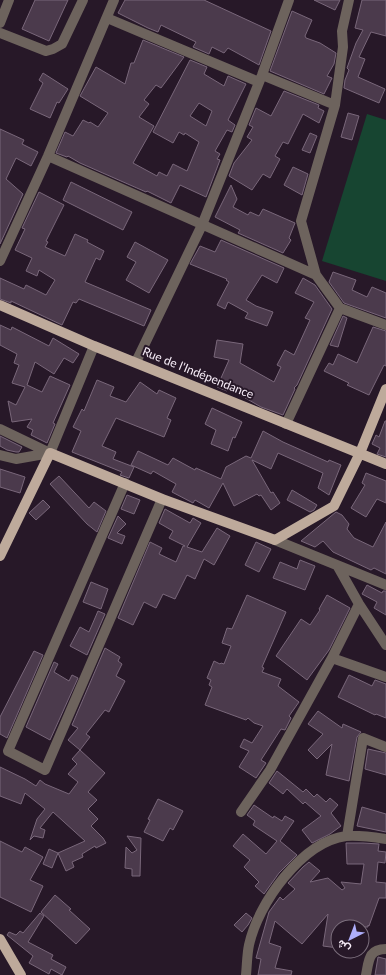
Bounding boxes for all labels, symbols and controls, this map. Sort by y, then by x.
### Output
street label: Rue de l'Indépendance [140,343,256,402]
north arrow [330,919,370,959]
text: ش [334,937,353,956]

